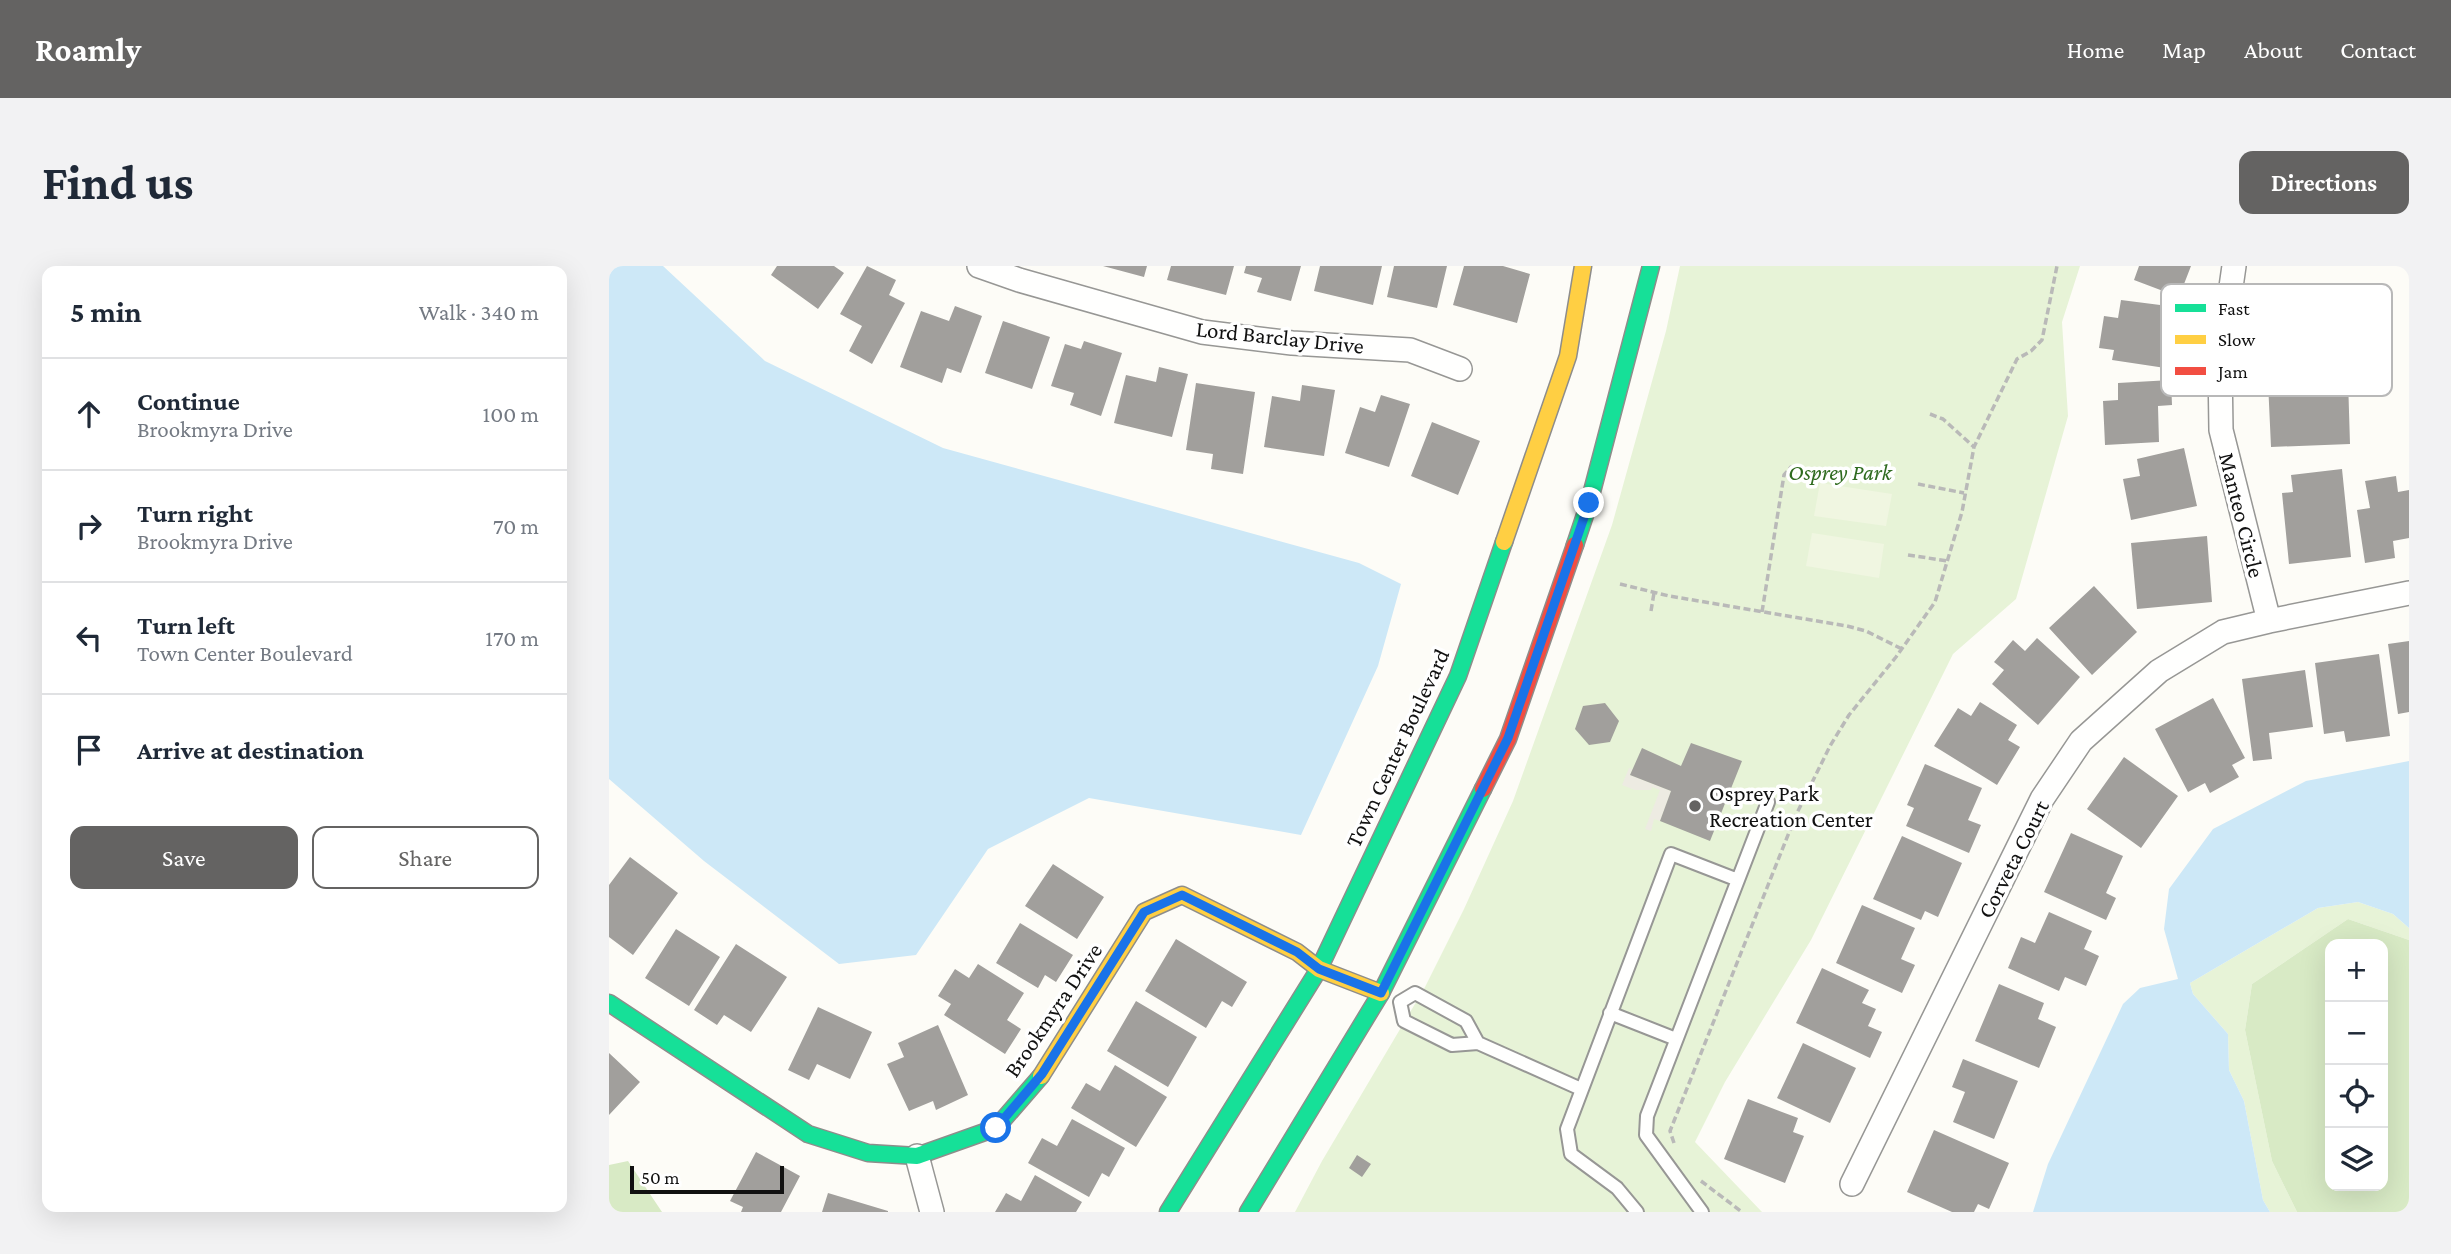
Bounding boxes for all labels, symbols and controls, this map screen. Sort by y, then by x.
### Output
text: Roamly [35,31,141,68]
text: Home [2067,36,2124,63]
text: Map [2162,36,2206,63]
text: About [2244,36,2302,63]
text: Contact [2340,36,2416,63]
button: Directions [2239,151,2409,214]
text: Find us [42,155,194,210]
legend [2161,284,2392,396]
text: 5 min [70,295,142,328]
text: Fast [2218,298,2250,319]
text: Walk · 340 m [419,299,539,325]
street label: Lord Barclay Drive [1195,315,1365,359]
text: Slow [2218,329,2255,350]
text: Jam [2216,361,2248,382]
text: Continue [137,387,240,416]
icon: ahead [70,395,108,433]
text: 100 m [483,401,539,427]
text: Brookmyra Drive [137,416,293,442]
street label: Manteo Circle [2214,450,2270,580]
park label: Osprey Park [1788,459,1893,485]
route end [1573,487,1604,518]
text: Turn right [137,499,253,528]
icon: right [70,507,108,545]
text: 70 m [493,513,539,539]
text: Brookmyra Drive [137,528,293,554]
text: Turn left [137,611,235,640]
icon: left [70,619,108,657]
text: 170 m [485,625,539,651]
text: Town Center Boulevard [137,640,353,666]
street label: Town Center Boulevard [1340,645,1454,851]
icon: arrive [70,731,108,769]
text: Arrive at destination [137,736,364,765]
place label: Osprey Park Recreation Center [1709,780,1873,832]
street label: Corveta Court [1972,795,2054,922]
marker: Osprey Park Recreation Center [1687,798,1703,814]
button: Save [70,826,298,889]
button: Share [312,826,539,889]
street label: Brookmyra Drive [999,938,1107,1082]
map controls [2325,939,2388,1191]
button: + [2325,939,2388,1002]
button: − [2325,1002,2388,1065]
button: locate [2325,1065,2388,1128]
route start [980,1112,1011,1143]
button: layers [2325,1128,2388,1191]
scale bar [630,1163,784,1195]
text: 50 m [641,1167,680,1188]

